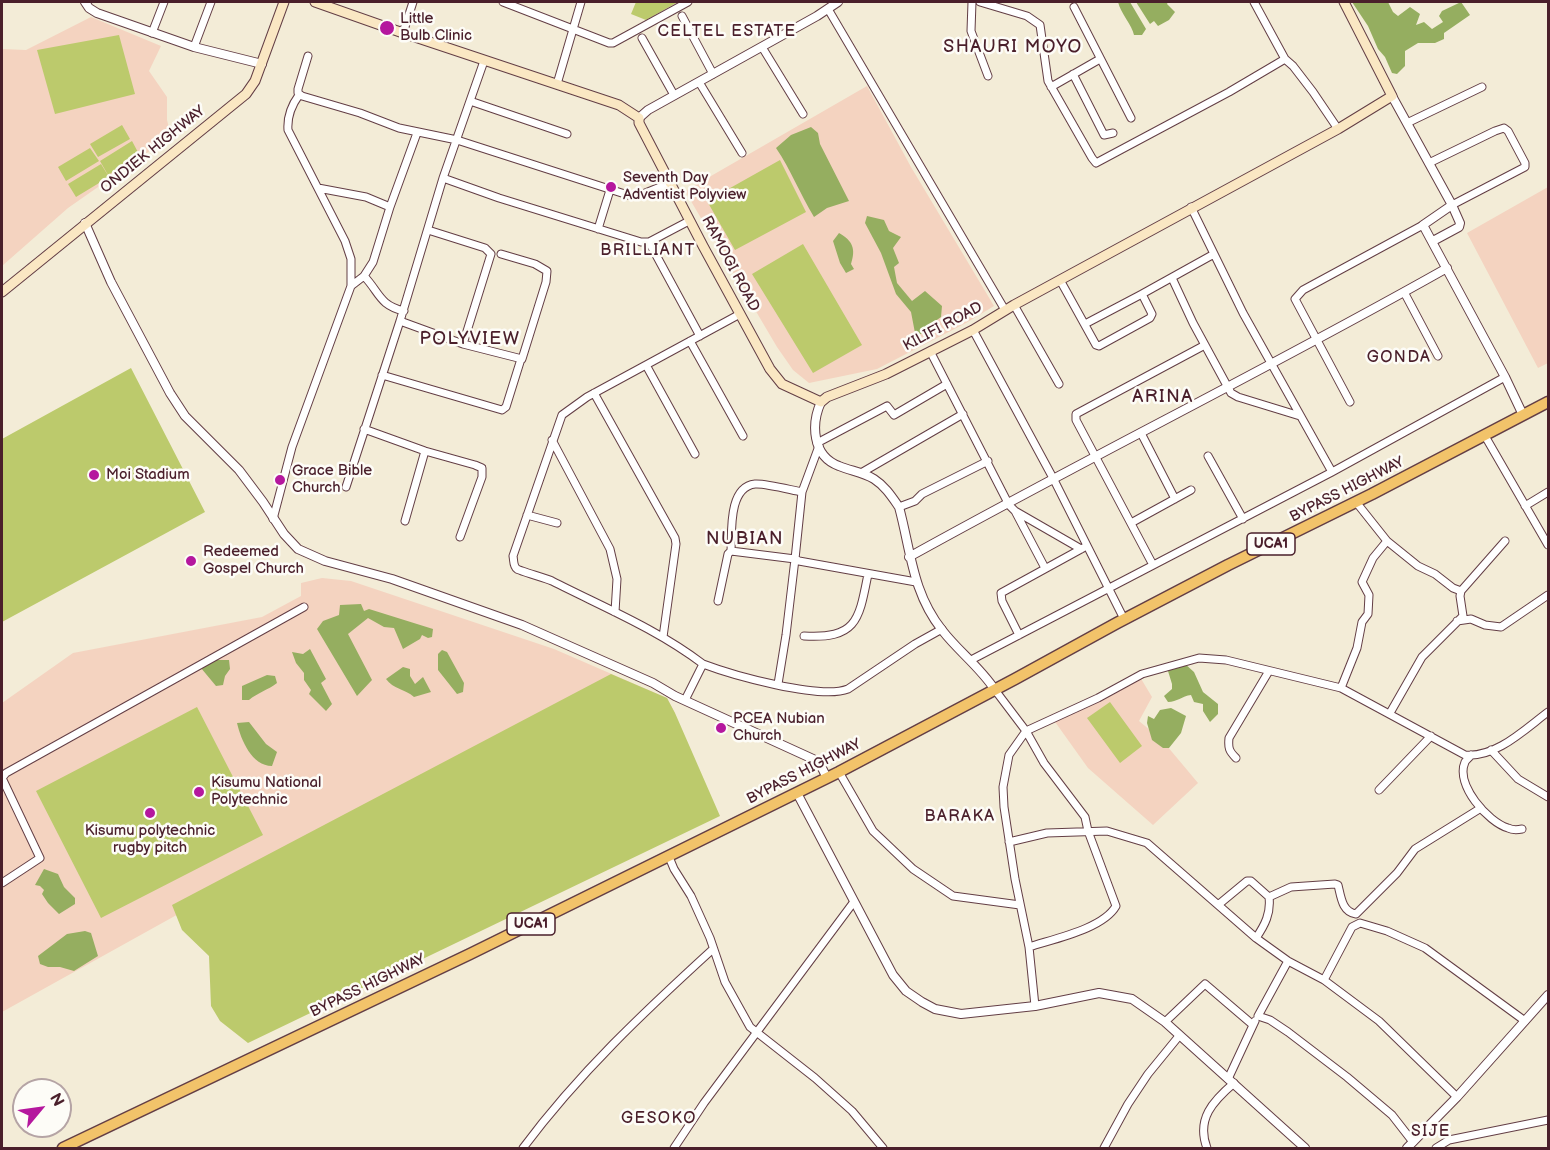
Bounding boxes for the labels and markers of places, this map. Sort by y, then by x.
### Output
place label: Little Bulb Clinic [400,10,472,45]
marker: Little Bulb Clinic [378,19,396,37]
place label: Seventh Day Adventist Polyview [623,169,746,204]
marker: Seventh Day Adventist Polyview [604,180,618,194]
place label: Grace Bible Church [292,462,372,497]
place label: Moi Stadium [106,466,190,484]
marker: Moi Stadium [87,468,101,482]
marker: Grace Bible Church [273,473,287,487]
place label: Redeemed Gospel Church [203,543,304,578]
marker: Redeemed Gospel Church [184,554,198,568]
place label: PCEA Nubian Church [733,710,825,745]
marker: PCEA Nubian Church [714,721,728,735]
place label: Kisumu National Polytechnic [211,774,321,809]
marker: Kisumu National Polytechnic [192,785,206,799]
marker: Kisumu polytechnic rugby pitch [143,806,157,820]
place label: Kisumu polytechnic rugby pitch [85,822,215,857]

